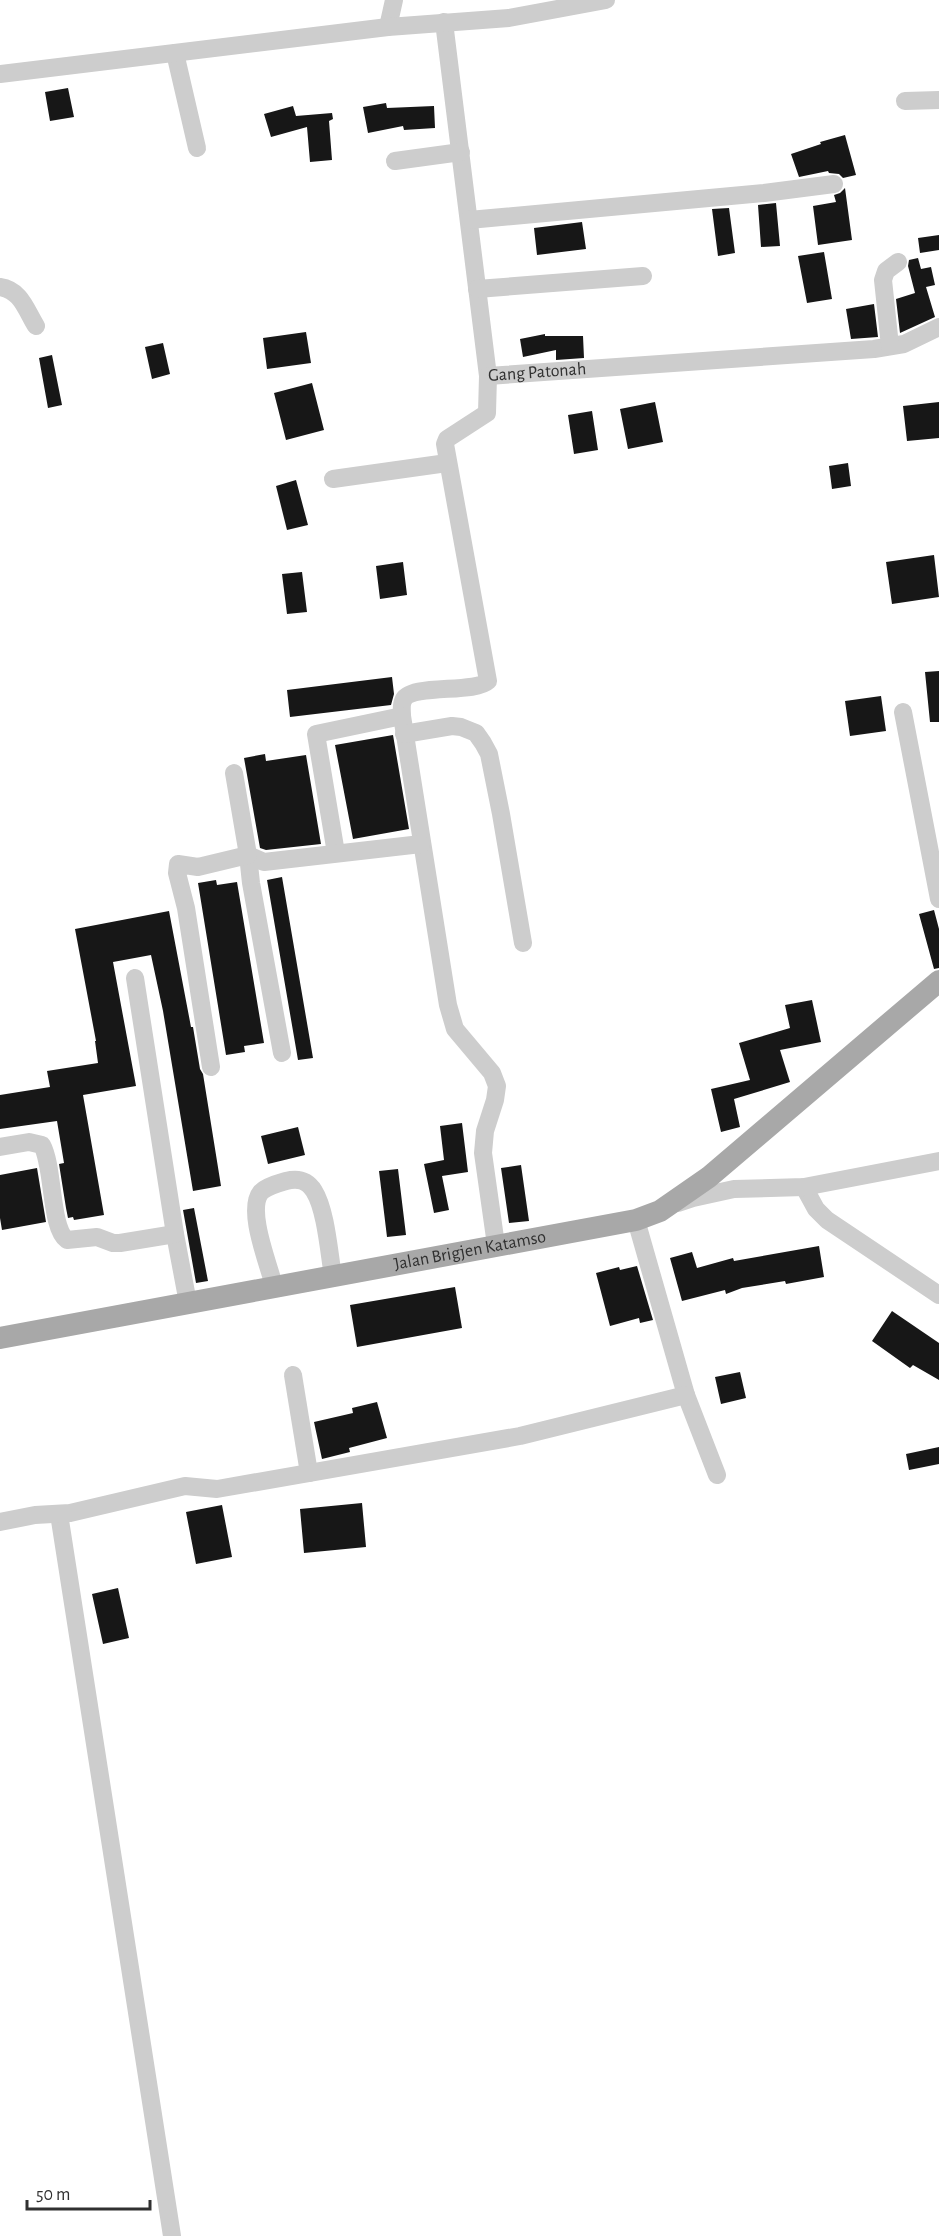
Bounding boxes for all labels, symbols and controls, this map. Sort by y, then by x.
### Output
street label: Gang Patonah [488,360,587,385]
street label: Jalan Brigjen Katamso [392,1228,548,1274]
scale bar [27,2173,150,2211]
text: 50 m [36,2186,70,2204]

